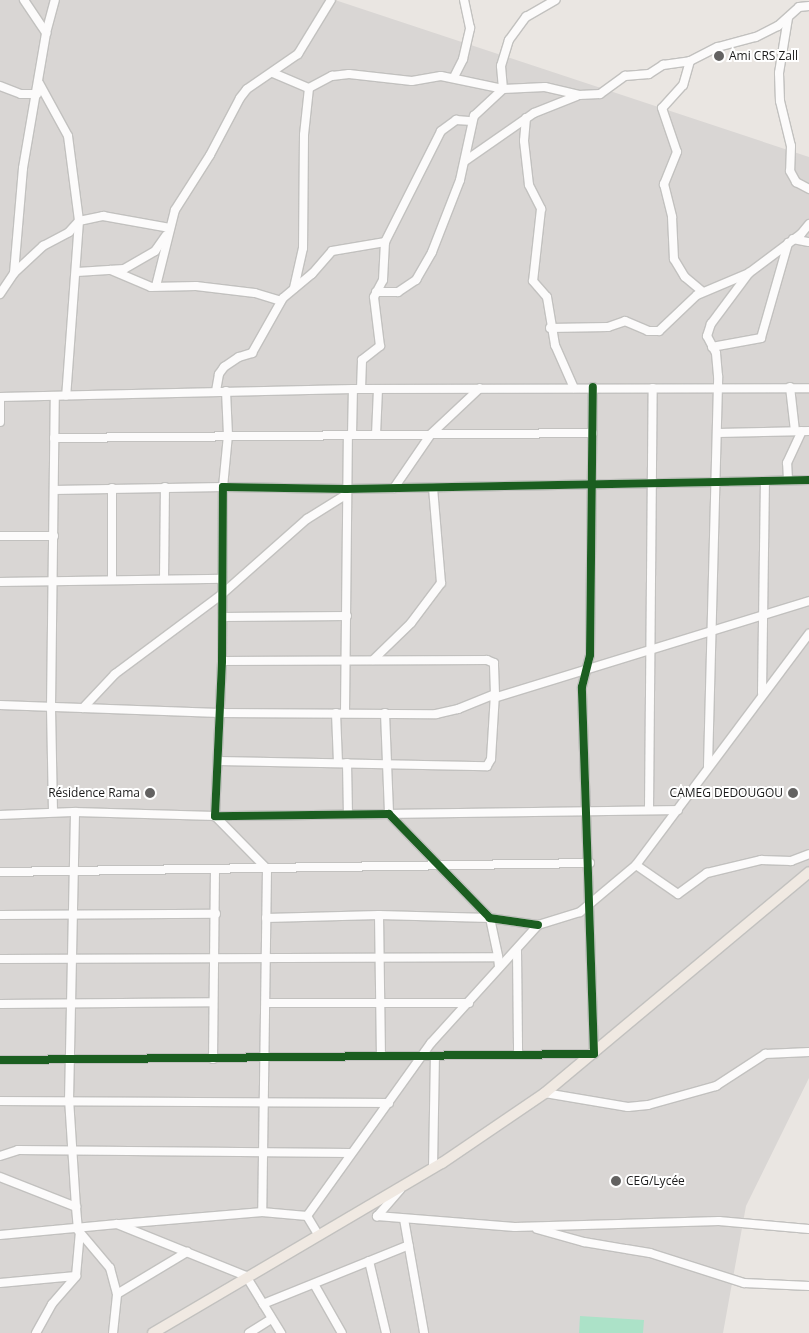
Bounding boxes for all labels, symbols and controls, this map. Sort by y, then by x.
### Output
place label: Ami CRS Zall [729,49,798,63]
marker: Ami CRS Zall [713,50,725,62]
place label: Résidence Rama [48,786,140,800]
place label: CAMEG DEDOUGOU [670,786,783,800]
marker: Résidence Rama [144,787,156,799]
marker: CAMEG DEDOUGOU [787,787,799,799]
place label: CEG/Lycée [626,1174,685,1188]
marker: CEG/Lycée [610,1175,622,1187]

